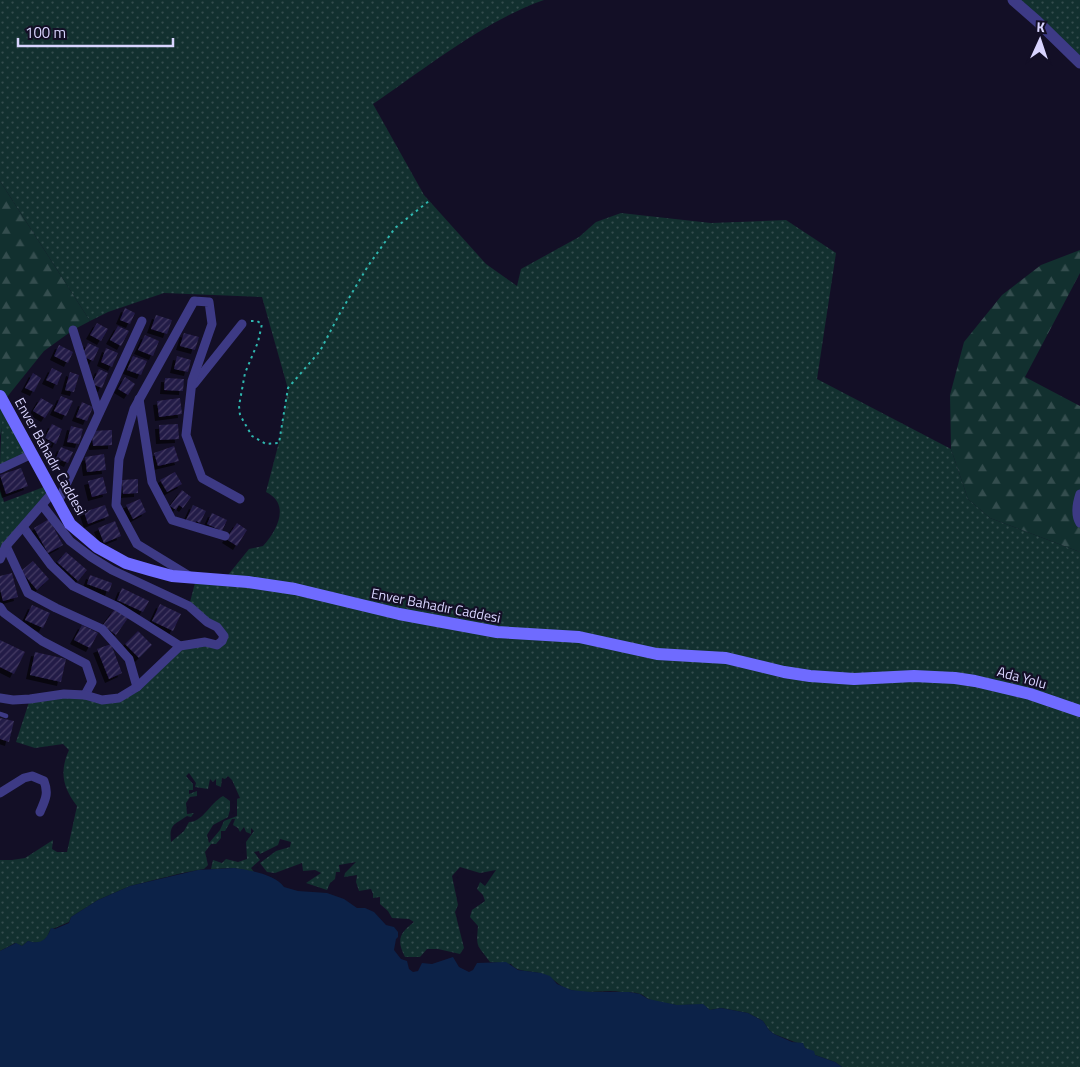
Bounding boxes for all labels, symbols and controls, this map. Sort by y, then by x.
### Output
scale bar [18,15,172,47]
north arrow [1015,15,1065,65]
text: K [1036,16,1046,37]
text: 100 m [25,21,66,44]
street label: Enver Bahadır Caddesi [10,393,92,519]
street label: Enver Bahadır Caddesi [369,582,503,628]
street label: Ada Yolu [995,660,1049,694]

